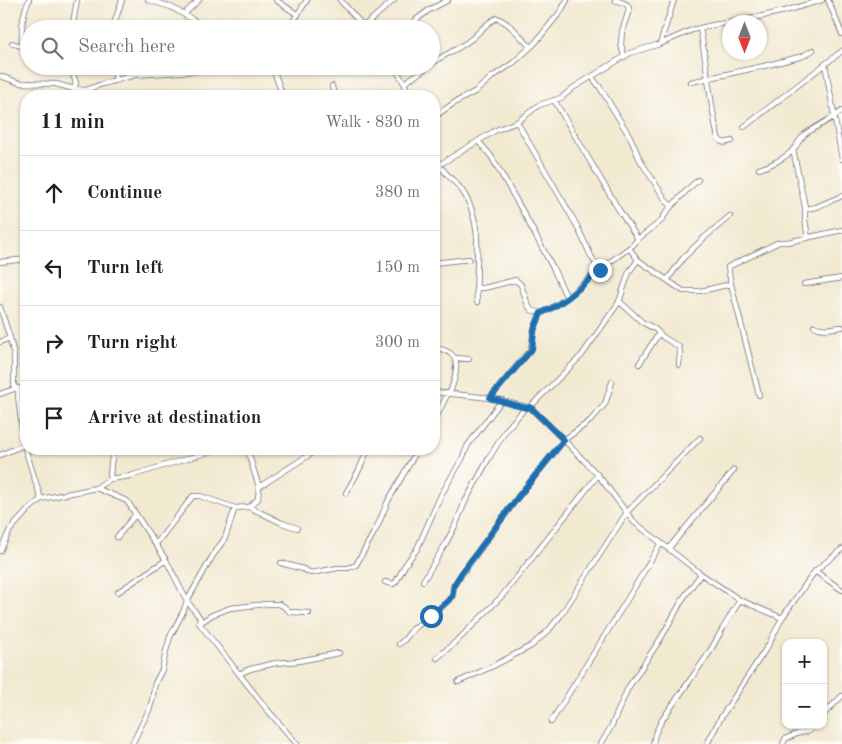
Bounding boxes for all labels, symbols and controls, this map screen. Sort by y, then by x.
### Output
north arrow [722,15,767,60]
search box [20,20,440,75]
icon: search [38,34,66,62]
text: Search here [78,38,175,57]
text: 11 min [40,112,105,133]
text: Walk · 830 m [325,115,420,131]
icon: ahead [40,179,68,207]
text: Continue [87,184,162,203]
text: 380 m [375,185,420,201]
icon: left [40,254,68,282]
text: Turn left [87,259,164,278]
route end [589,259,612,282]
text: 150 m [375,260,420,276]
icon: right [40,329,68,357]
text: Turn right [87,334,177,353]
text: 300 m [375,335,420,351]
icon: arrive [40,404,68,432]
text: Arrive at destination [87,409,261,428]
route start [420,605,443,628]
map controls [782,639,827,729]
button: + [782,639,827,684]
button: − [782,684,827,729]

